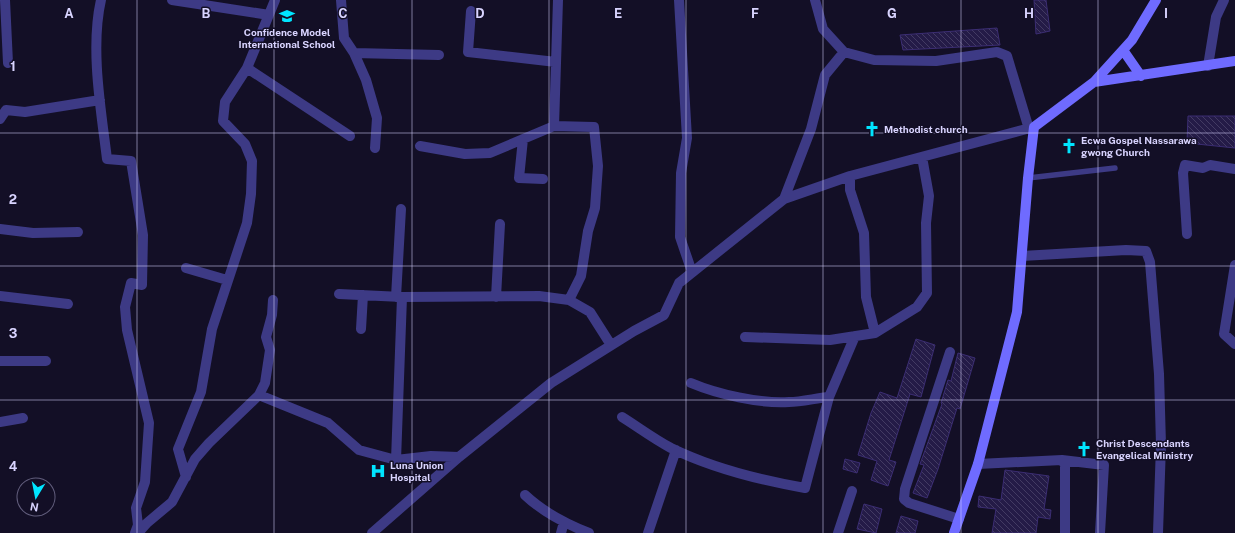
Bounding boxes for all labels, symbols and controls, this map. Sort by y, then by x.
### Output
text: A [64,6,74,21]
text: B [202,6,211,21]
text: C [338,6,348,21]
text: D [475,6,485,21]
text: E [614,6,622,21]
text: F [751,6,759,21]
text: G [887,6,897,21]
text: H [1024,6,1034,21]
text: I [1164,6,1168,21]
school or university icon: Confidence Model International School [278,7,296,25]
place label: Confidence Model International School [239,26,335,50]
text: 1 [10,59,16,74]
church icon: Methodist church [863,120,881,138]
place label: Methodist church [884,123,968,135]
place label: Ecwa Gospel Nassarawa gwong Church [1081,134,1197,158]
church icon: Ecwa Gospel Nassarawa gwong Church [1060,137,1078,155]
text: 2 [9,192,17,207]
text: 3 [9,326,18,341]
place label: Christ Descendants Evangelical Ministry [1096,437,1193,461]
church icon: Christ Descendants Evangelical Ministry [1075,440,1093,458]
text: 4 [9,459,18,474]
place label: Luna Union Hospital [390,459,443,483]
hospital icon: Luna Union Hospital [369,462,387,480]
north arrow [16,477,56,517]
text: N [29,500,40,514]

